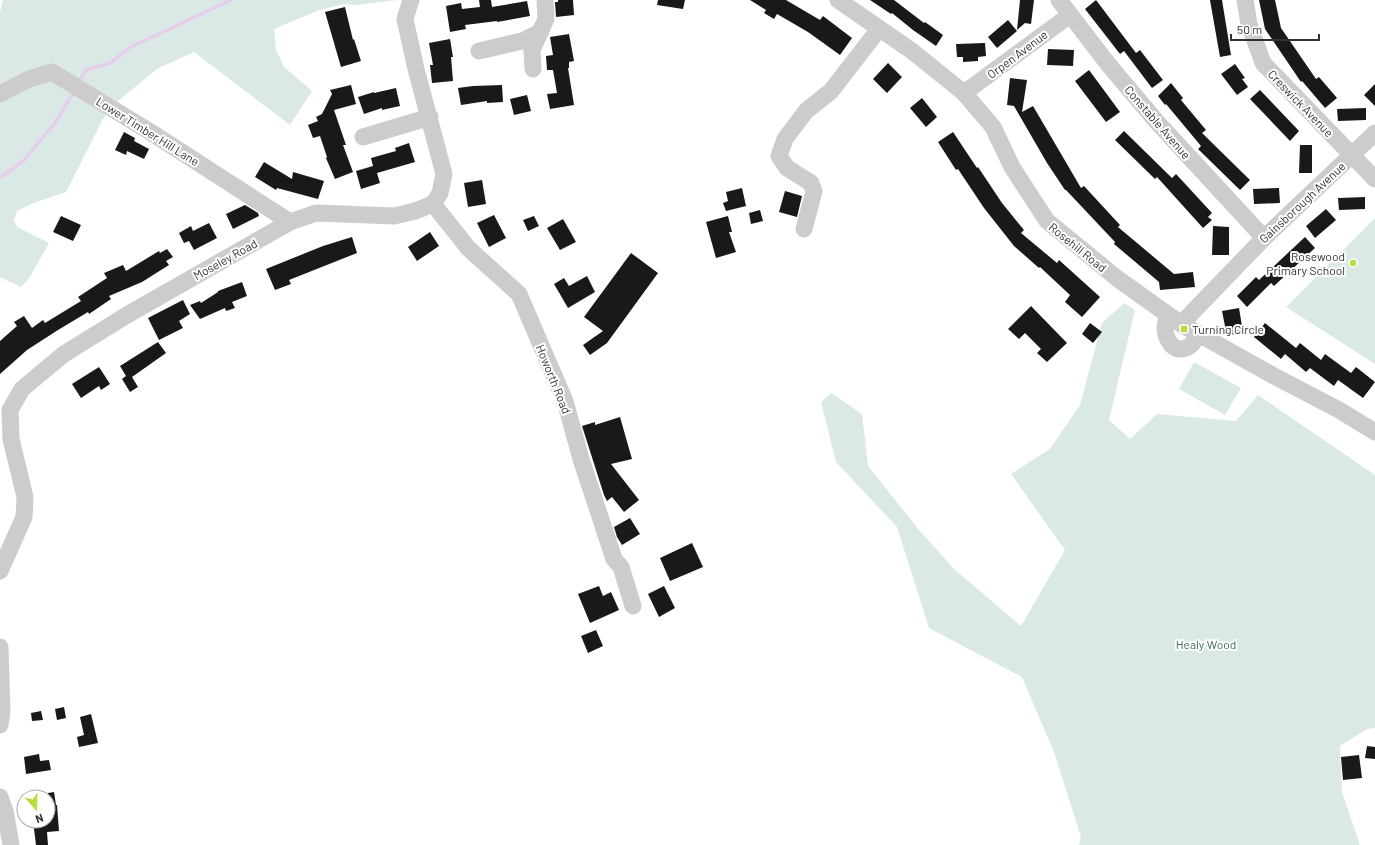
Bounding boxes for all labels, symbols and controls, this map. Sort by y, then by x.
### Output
scale bar [1231,16,1319,42]
text: 50 m [1237,22,1262,36]
street label: Orpen Avenue [984,27,1050,81]
street label: Creswick Avenue [1265,67,1337,139]
street label: Constable Avenue [1122,82,1194,162]
street label: Lower Timber Hill Lane [94,94,202,168]
street label: Gainsborough Avenue [1256,159,1348,245]
street label: Rosehill Road [1046,220,1110,274]
street label: Moseley Road [191,236,259,282]
place label: Rosewood Primary School [1266,249,1345,277]
marker: Rosewood Primary School [1348,258,1358,268]
place label: Turning Circle [1192,322,1264,336]
marker: Turning Circle [1179,324,1189,334]
street label: Howorth Road [534,342,574,416]
park label: Healy Wood [1176,637,1236,651]
north arrow [16,789,56,829]
text: N [34,812,45,826]

